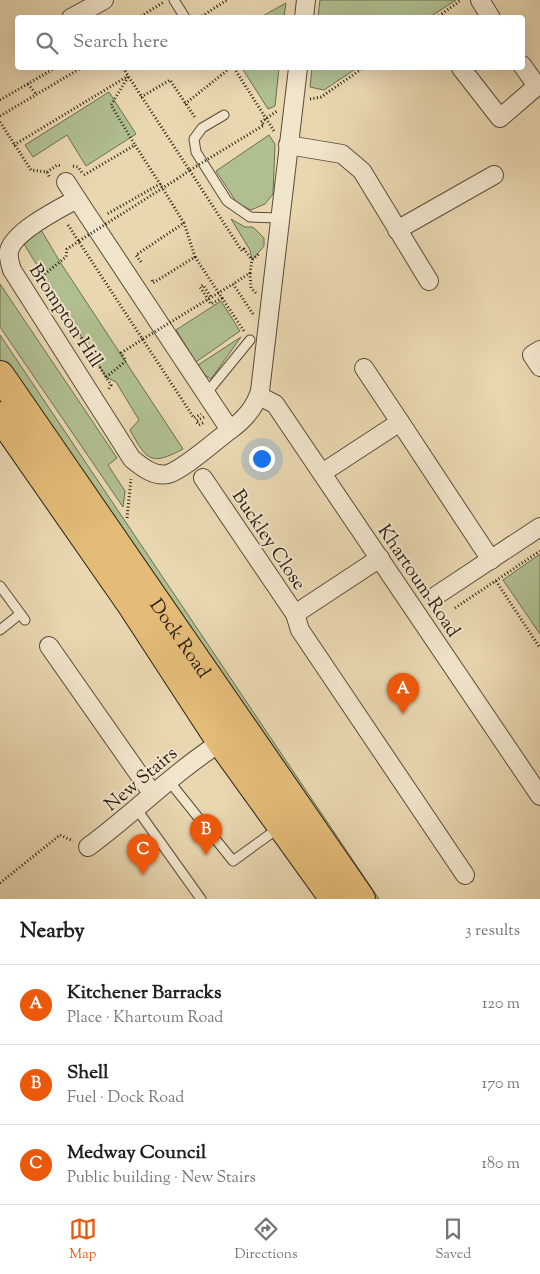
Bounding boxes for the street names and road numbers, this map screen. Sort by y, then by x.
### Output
street label: Brompton Hill [21,259,109,373]
street label: Buckley Close [224,485,312,596]
street label: Khartoum Road [370,520,466,643]
street label: Dock Road [142,594,216,685]
street label: New Stairs [99,741,184,819]

